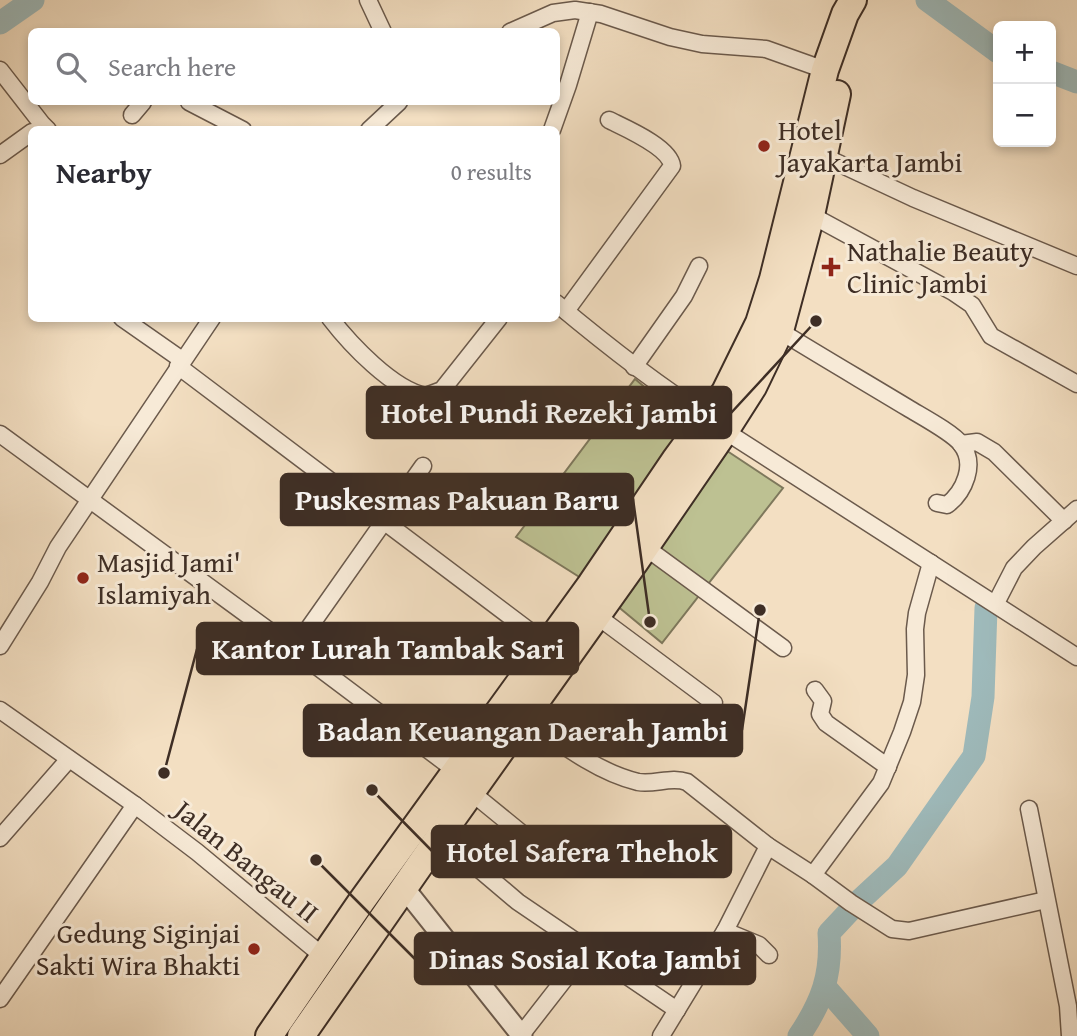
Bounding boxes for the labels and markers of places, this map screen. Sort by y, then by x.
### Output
place label: Hotel Jayakarta Jambi [775,109,963,182]
marker: Hotel Jayakarta Jambi [756,138,772,154]
place label: Nathalie Beauty Clinic Jambi [847,230,1034,303]
marker: Nathalie Beauty Clinic Jambi [821,257,841,277]
callout: Hotel Pundi Rezeki Jambi [367,387,731,438]
callout: Puskesmas Pakuan Baru [281,474,633,525]
place label: Masjid Jami' Islamiyah [97,541,241,614]
marker: Masjid Jami' Islamiyah [75,570,91,586]
callout: Kantor Lurah Tambak Sari [197,623,578,674]
callout: Badan Keuangan Daerah Jambi [304,705,742,756]
callout: Hotel Safera Thehok [432,826,731,877]
place label: Gedung Siginjai Sakti Wira Bhakti [36,912,240,985]
callout: Dinas Sosial Kota Jambi [415,933,755,984]
marker: Gedung Siginjai Sakti Wira Bhakti [246,941,262,957]

